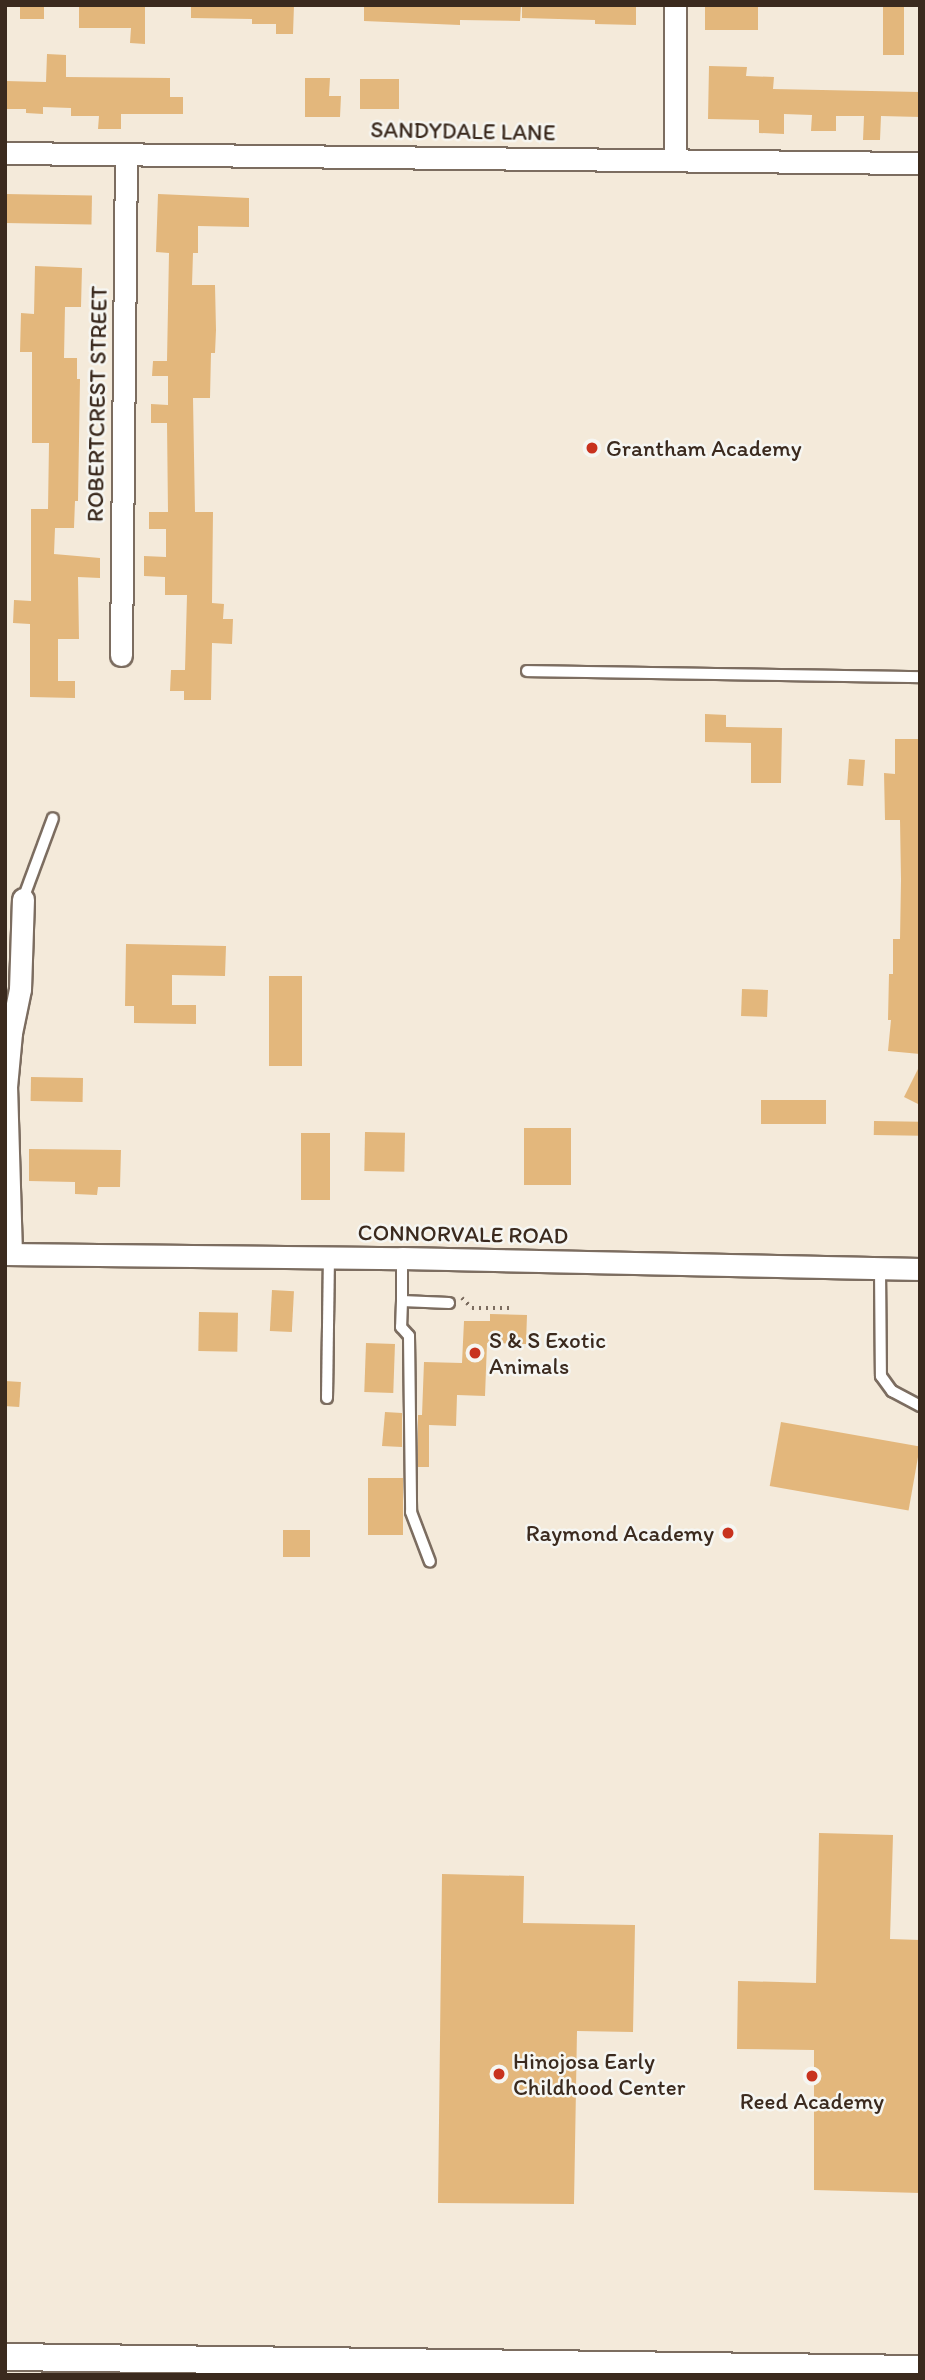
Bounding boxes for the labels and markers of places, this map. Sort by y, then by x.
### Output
place label: Grantham Academy [606,434,802,462]
marker: Grantham Academy [584,440,600,456]
place label: S & S Exotic Animals [489,1326,606,1380]
marker: S & S Exotic Animals [467,1345,483,1361]
place label: Raymond Academy [526,1519,714,1547]
marker: Raymond Academy [720,1525,736,1541]
place label: Hinojosa Early Childhood Center [513,2047,686,2101]
marker: Hinojosa Early Childhood Center [491,2066,507,2082]
marker: Reed Academy [804,2068,820,2084]
place label: Reed Academy [740,2087,884,2115]

